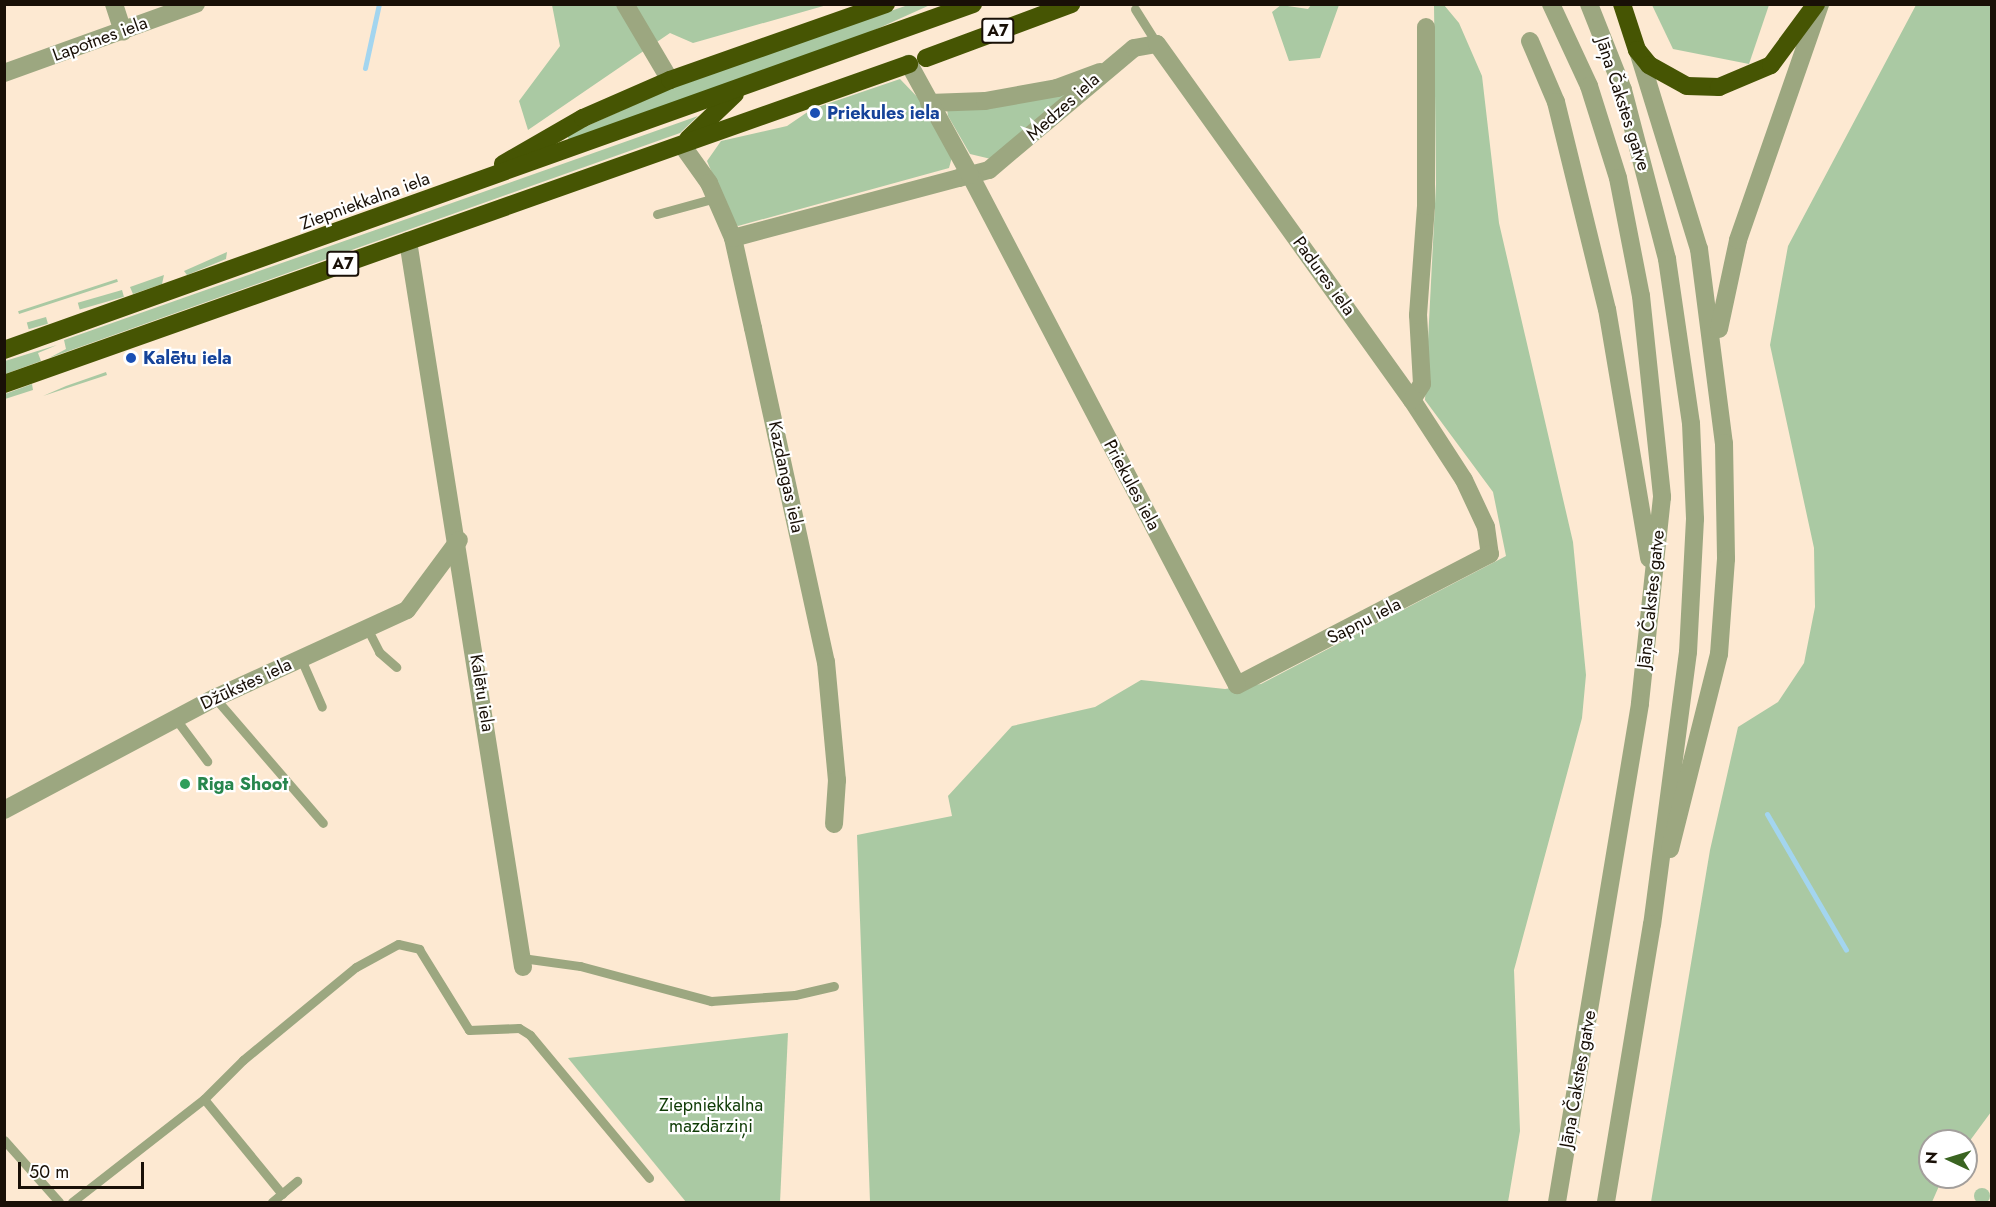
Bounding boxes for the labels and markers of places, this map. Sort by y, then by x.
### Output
place label: Priekules iela [827,102,940,124]
marker: Priekules iela [808,106,822,120]
place label: Kalētu iela [143,347,232,369]
marker: Kalētu iela [124,351,138,365]
place label: Riga Shoot [197,773,288,795]
marker: Riga Shoot [178,777,192,791]

